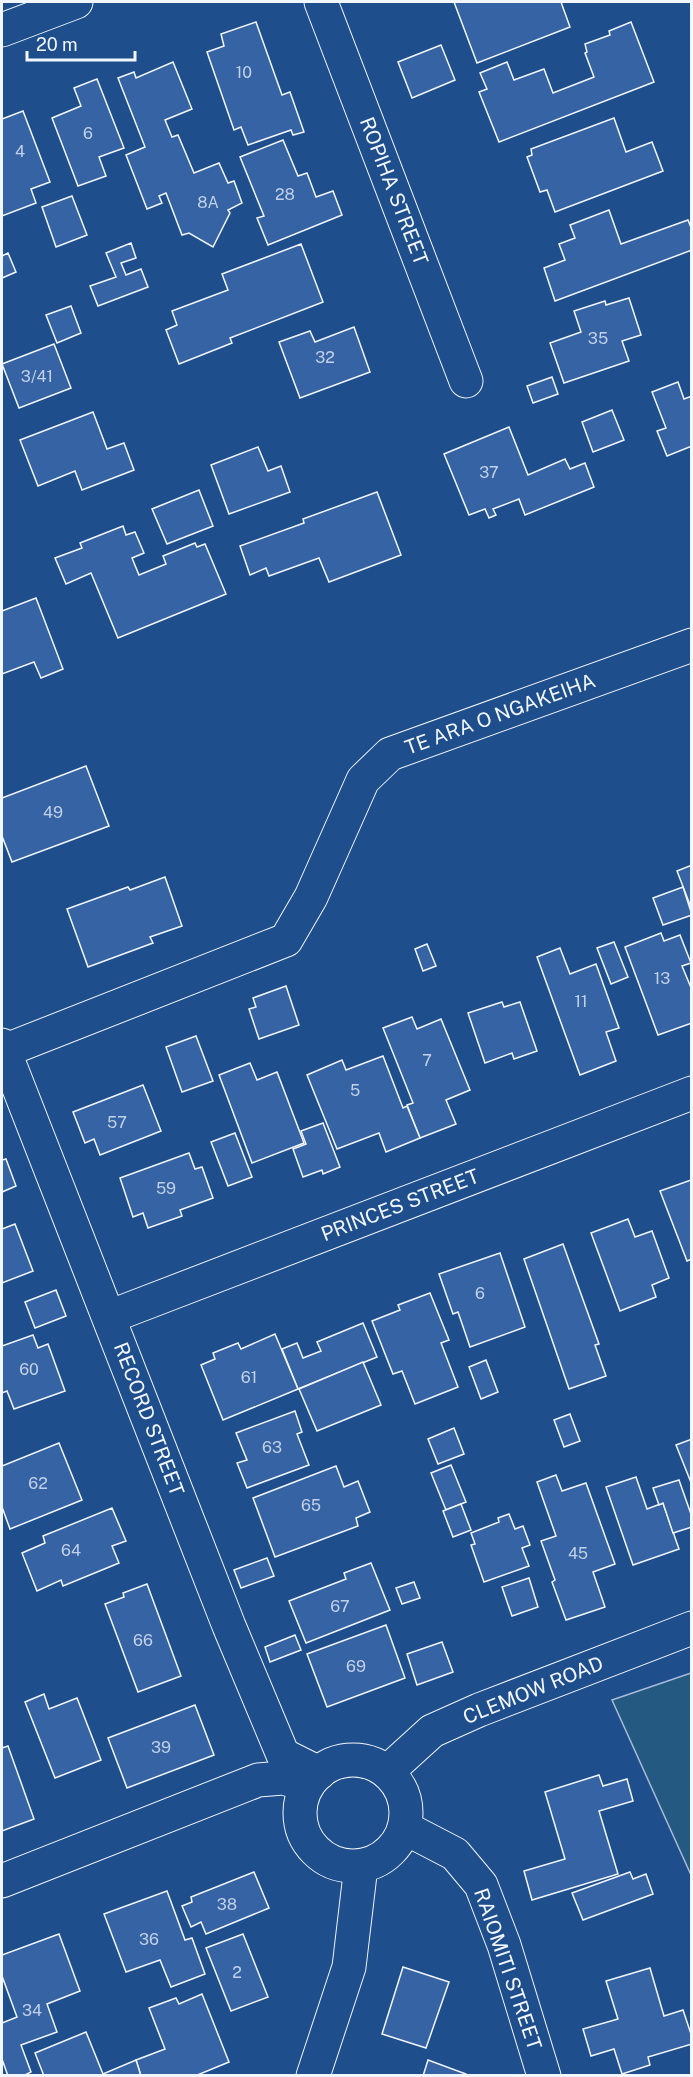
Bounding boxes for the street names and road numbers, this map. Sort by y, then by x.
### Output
street label: ROPIHA STREET [355,114,433,268]
street label: TE ARA O NGAKEIHA [401,668,599,760]
street label: PRINCES STREET [318,1164,482,1246]
street label: RECORD STREET [109,1339,189,1499]
street label: CLEMOW ROAD [459,1651,607,1729]
street label: RAIOMITI STREET [469,1885,547,2053]

